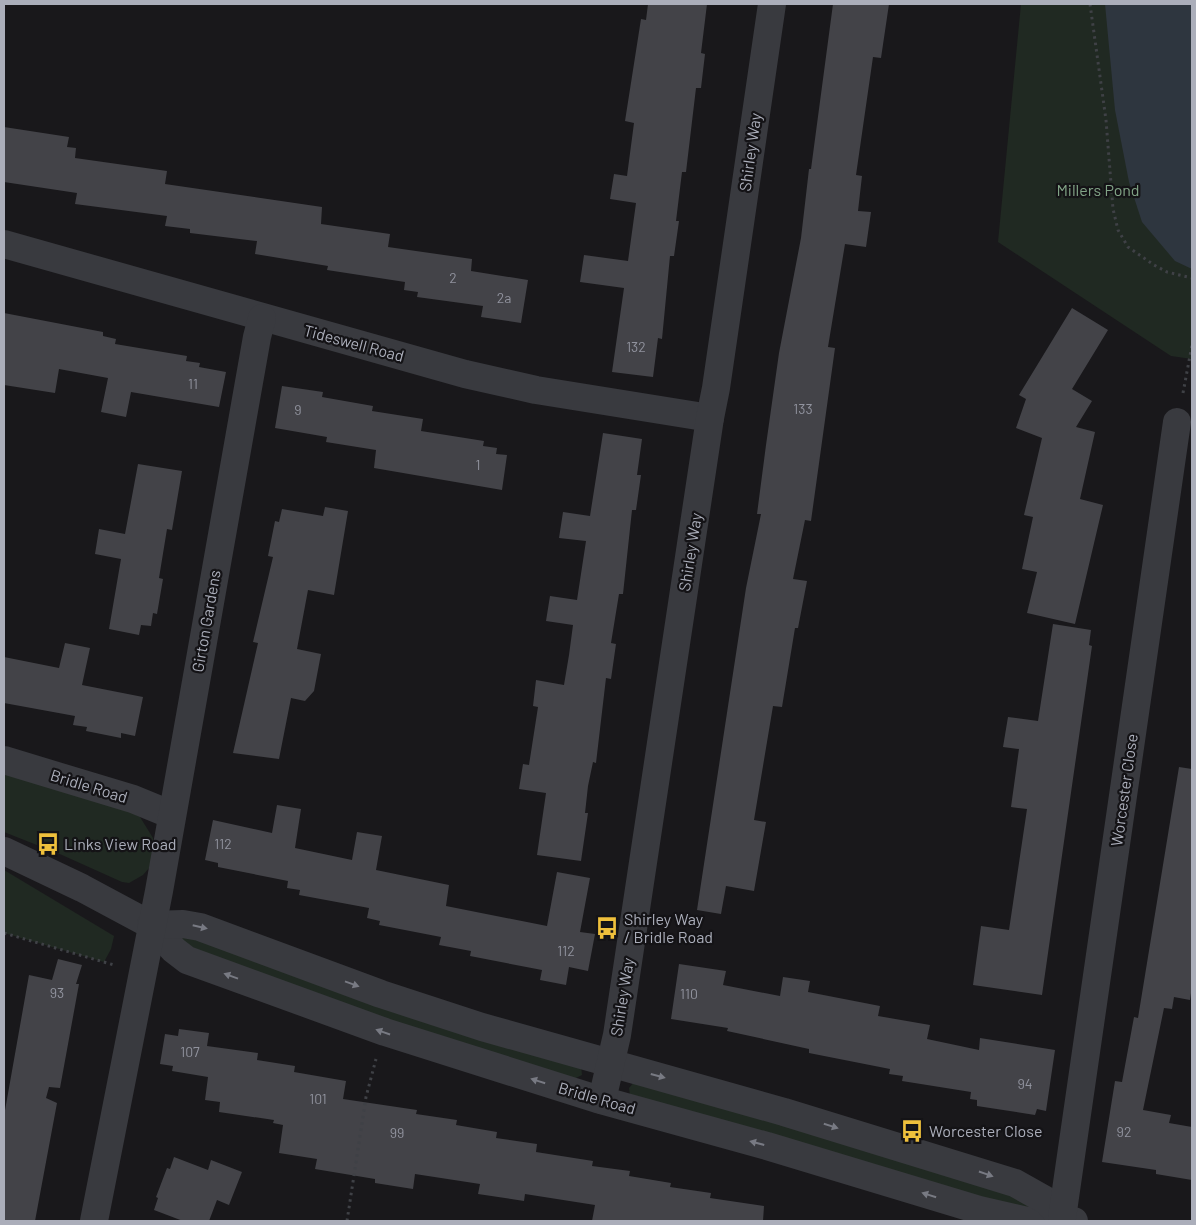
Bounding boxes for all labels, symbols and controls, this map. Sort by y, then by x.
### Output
street label: Shirley Way [735,111,765,192]
park label: Millers Pond [1056,180,1140,199]
house number: 2 [449,269,457,286]
house number: 2a [497,289,511,306]
street label: Tideswell Road [302,320,406,365]
house number: 132 [626,338,646,355]
house number: 11 [188,375,198,392]
house number: 133 [793,400,813,417]
house number: 9 [294,401,302,418]
house number: 1 [476,456,480,473]
street label: Shirley Way [674,511,705,593]
street label: Girton Gardens [187,568,224,673]
street label: Worcester Close [1106,732,1141,847]
street label: Bridle Road [48,765,130,806]
bus stop icon: Links View Road [35,831,61,857]
place label: Links View Road [64,834,177,853]
house number: 112 [214,835,232,852]
place label: Shirley Way / Bridle Road [624,909,713,946]
bus stop icon: Shirley Way / Bridle Road [594,915,620,941]
one-way arrow [192,923,207,931]
house number: 112 [557,942,575,959]
street label: Shirley Way [606,956,637,1038]
one-way arrow [223,972,238,979]
one-way arrow [345,980,360,988]
house number: 93 [50,984,64,1001]
house number: 110 [680,985,698,1002]
one-way arrow [376,1028,391,1035]
house number: 107 [180,1043,200,1060]
one-way arrow [650,1073,665,1081]
house number: 94 [1017,1075,1033,1092]
one-way arrow [531,1077,546,1084]
street label: Bridle Road [556,1077,638,1118]
house number: 101 [309,1090,327,1107]
bus stop icon: Worcester Close [899,1118,925,1144]
place label: Worcester Close [929,1121,1043,1140]
one-way arrow [823,1123,838,1131]
house number: 92 [1117,1123,1131,1140]
house number: 99 [390,1124,404,1141]
one-way arrow [749,1139,764,1147]
one-way arrow [979,1170,994,1178]
one-way arrow [922,1190,937,1198]

